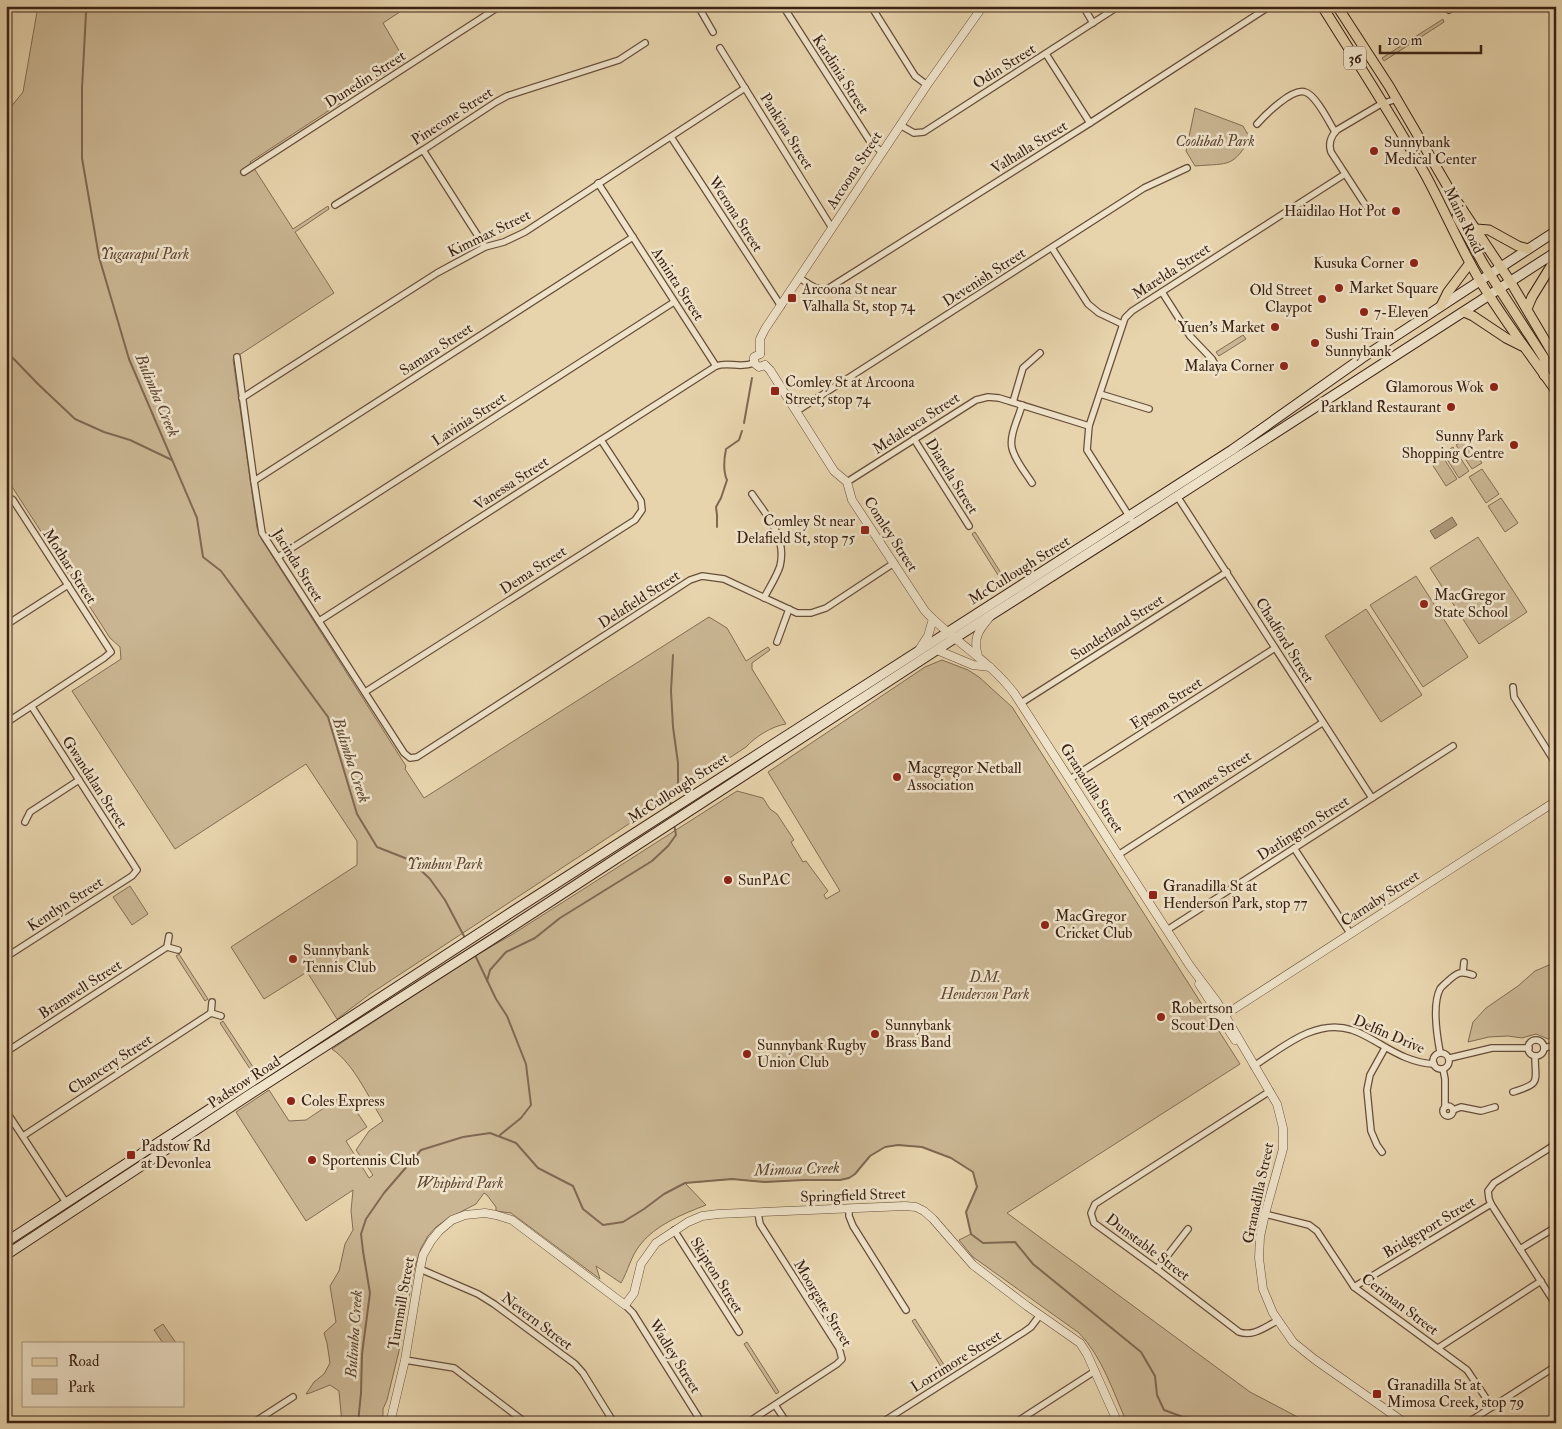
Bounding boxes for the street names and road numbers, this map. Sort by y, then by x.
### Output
street label: Kardinia Street [808,31,873,118]
street label: Odin Street [969,40,1039,93]
street label: Dunedin Street [321,46,409,113]
road number: 36 [1344,46,1366,70]
street label: Pinecone Street [408,83,497,150]
street label: Pankina Street [756,89,818,173]
street label: Valhalla Street [988,116,1071,178]
street label: Arcoona Street [822,128,887,213]
street label: Werona Street [704,172,767,256]
street label: Mains Road [1439,184,1488,257]
street label: Kimmax Street [445,205,534,262]
street label: Marelda Street [1129,239,1214,304]
street label: Aminta Street [646,243,708,324]
street label: Devenish Street [939,243,1029,311]
street label: Samara Street [396,319,477,380]
street label: Lavinia Street [429,388,510,450]
street label: Melaleuca Street [869,388,963,459]
street label: Dianela Street [921,435,982,518]
street label: Vanessa Street [470,452,552,515]
street label: Comley Street [859,493,922,576]
street label: Jacinda Street [266,524,328,606]
street label: Mothar Street [38,525,101,607]
street label: McCullough Street [965,532,1074,609]
street label: Dema Street [496,542,570,599]
street label: Delafield Street [595,566,684,633]
street label: Sunderland Street [1067,590,1168,665]
street label: Chadford Street [1251,594,1318,686]
street label: Epsom Street [1127,673,1206,734]
street label: Gwandalan Street [58,733,132,832]
street label: Granadilla Street [1056,740,1128,837]
street label: Thames Street [1171,747,1255,810]
street label: McCullough Street [624,749,732,828]
street label: Darlington Street [1254,792,1353,865]
street label: Carnaby Street [1337,866,1423,931]
street label: Kentlyn Street [24,873,107,936]
street label: Bramwell Street [35,955,126,1023]
street label: Delfin Drive [1350,1011,1427,1058]
street label: Chancery Street [65,1030,156,1099]
street label: Padstow Road [204,1052,285,1113]
street label: Granadilla Street [1239,1141,1278,1245]
street label: Springfield Street [800,1184,906,1208]
street label: Bridgeport Street [1379,1192,1480,1263]
street label: Dunstable Street [1102,1210,1194,1285]
street label: Skipton Street [685,1234,748,1317]
street label: Turnmill Street [384,1255,419,1351]
street label: Moorgate Street [789,1256,856,1350]
street label: Ceriman Street [1357,1269,1442,1340]
street label: Nevern Street [497,1288,576,1355]
street label: Wadley Street [644,1315,705,1397]
street label: Lorrimore Street [907,1326,1005,1397]

